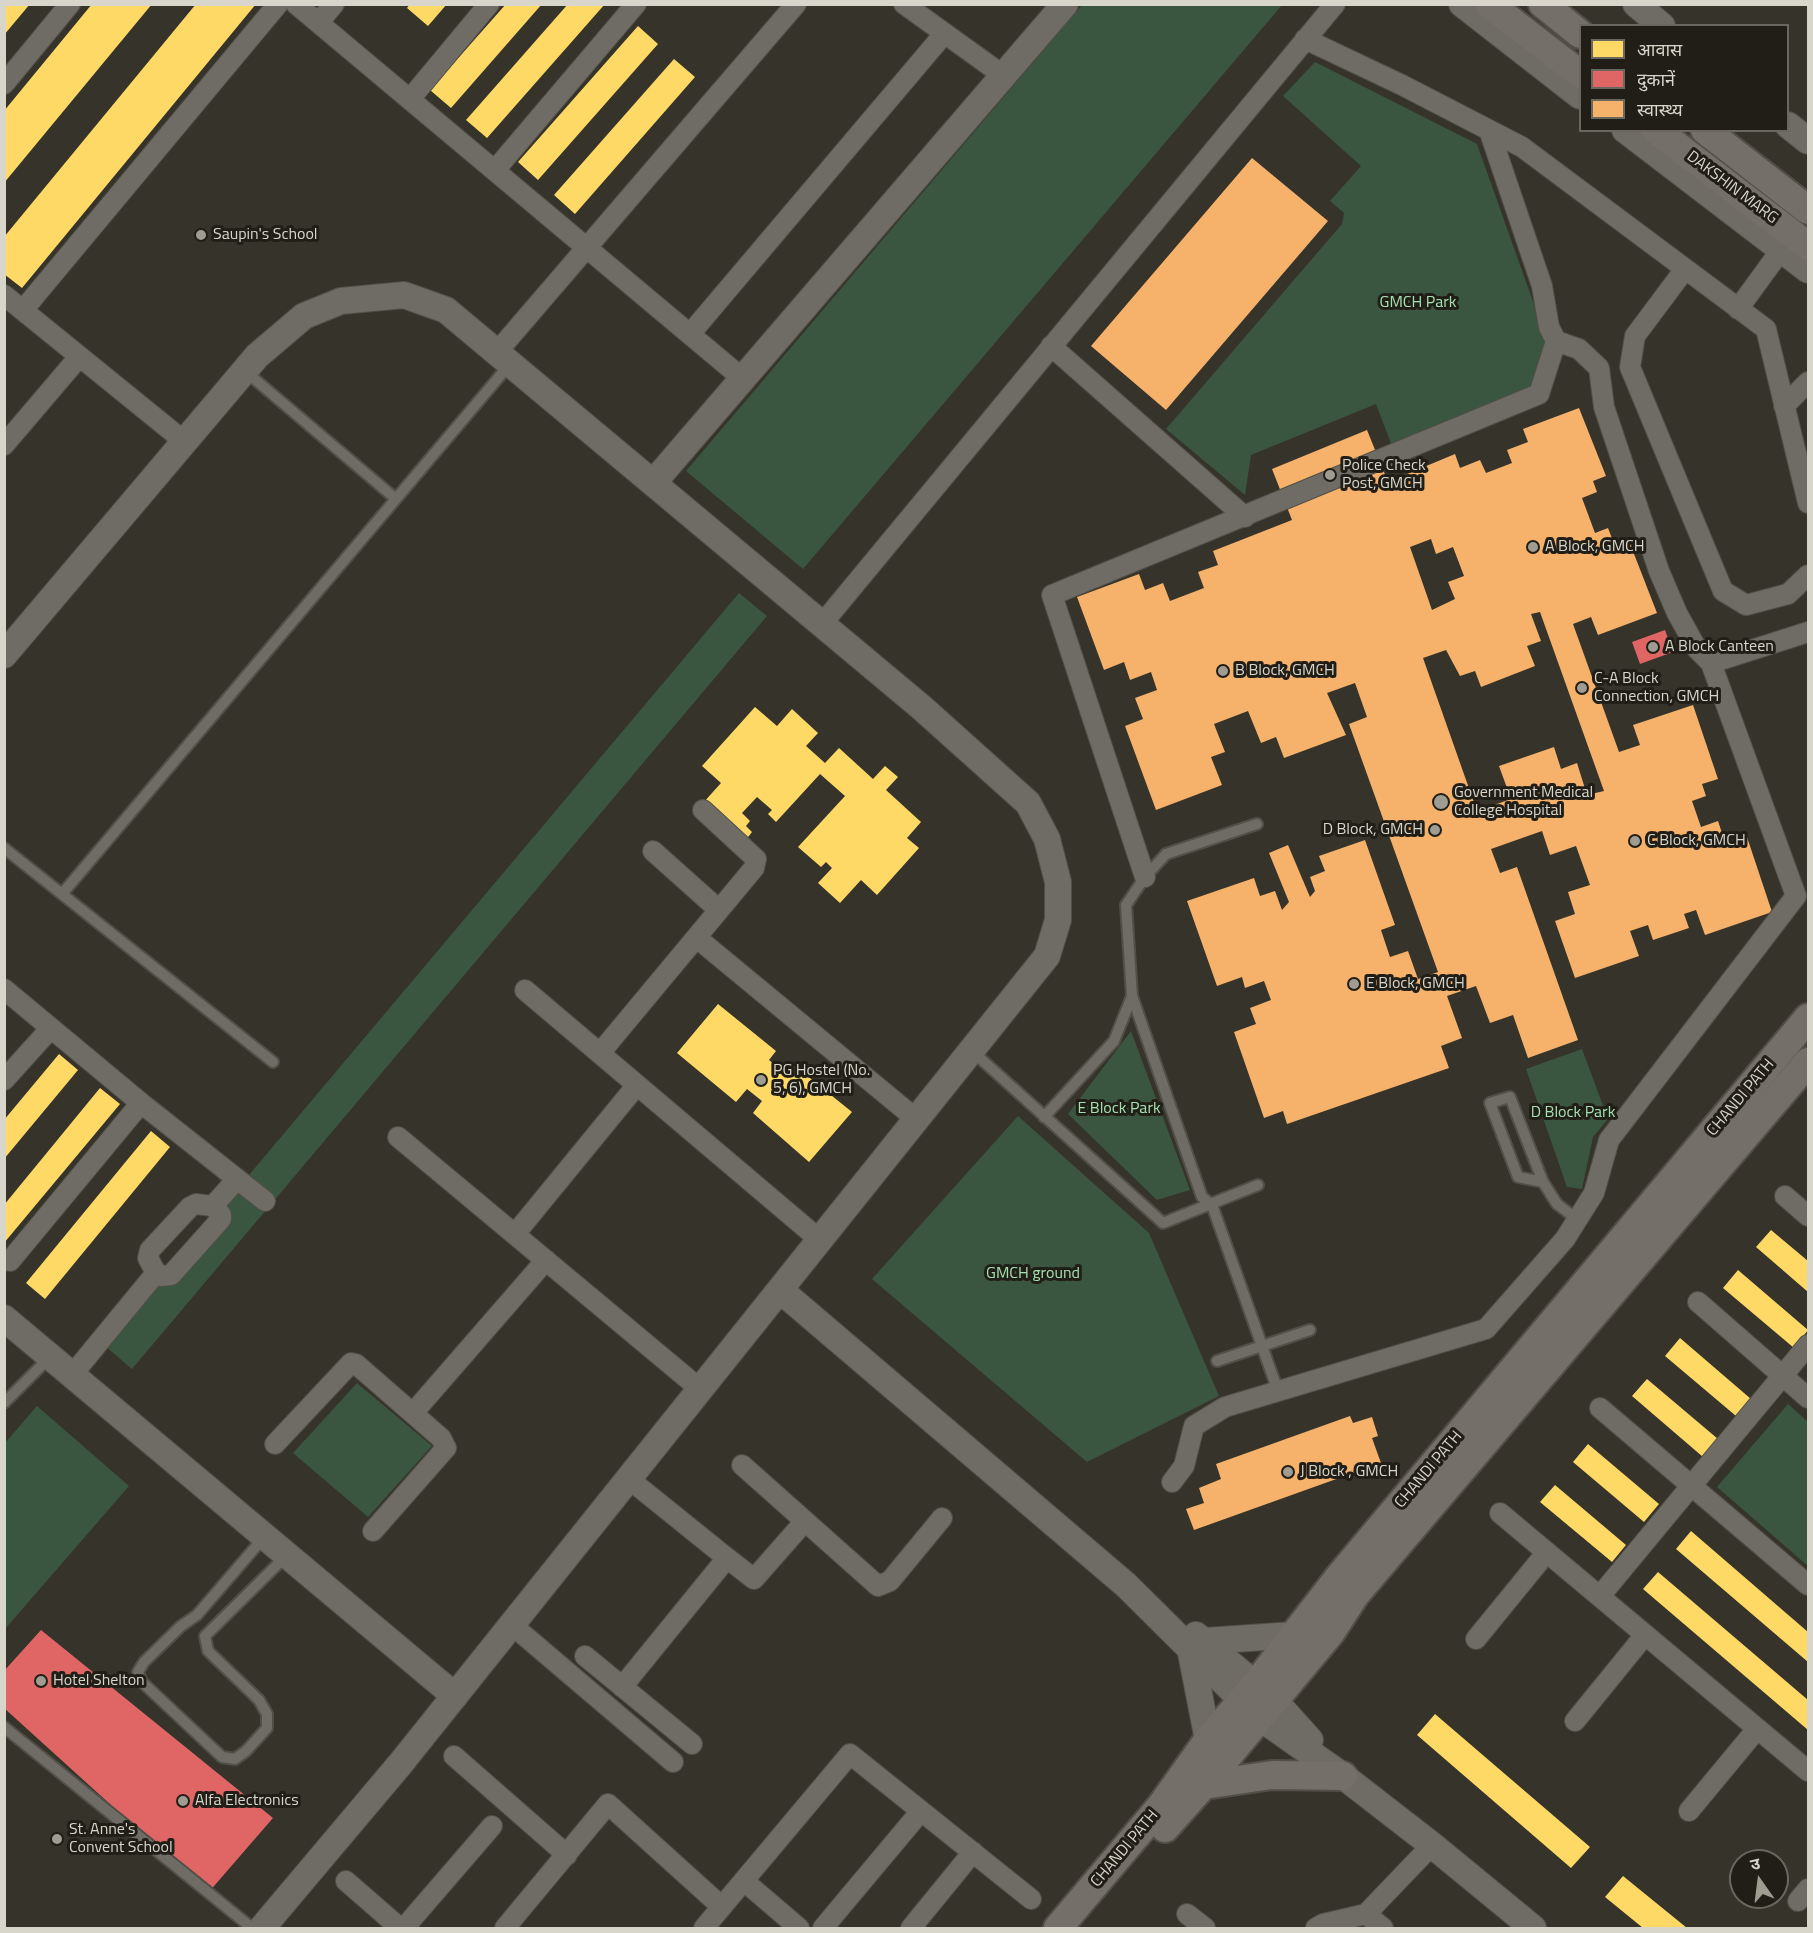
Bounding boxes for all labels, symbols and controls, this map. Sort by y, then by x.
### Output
legend [1579,24,1789,132]
text: आवास [1637,36,1682,63]
text: दुकानें [1637,66,1675,93]
text: स्वास्थ्य [1637,96,1683,123]
street label: DAKSHIN MARG [1683,147,1781,229]
place label: Saupin's School [213,225,318,245]
marker: Saupin's School [194,228,208,242]
park label: GMCH Park [1380,293,1456,313]
place label: Police Check Post, GMCH [1342,456,1426,494]
marker: Police Check Post, GMCH [1323,468,1337,482]
place label: A Block, GMCH [1545,537,1645,557]
marker: A Block, GMCH [1526,540,1540,554]
place label: A Block Canteen [1665,637,1774,657]
marker: A Block Canteen [1646,640,1660,654]
place label: B Block, GMCH [1235,661,1335,681]
marker: B Block, GMCH [1216,664,1230,678]
place label: C-A Block Connection, GMCH [1594,669,1719,707]
marker: C-A Block Connection, GMCH [1575,681,1589,695]
place label: Government Medical College Hospital [1454,783,1593,821]
marker: Government Medical College Hospital [1432,793,1450,811]
place label: D Block, GMCH [1323,820,1423,840]
marker: D Block, GMCH [1428,823,1442,837]
place label: C Block, GMCH [1647,831,1746,851]
marker: C Block, GMCH [1628,834,1642,848]
place label: E Block, GMCH [1366,974,1465,994]
marker: E Block, GMCH [1347,977,1361,991]
street label: CHANDI PATH [1703,1056,1779,1140]
place label: PG Hostel (No. 5, 6), GMCH [773,1061,870,1099]
marker: PG Hostel (No. 5, 6), GMCH [754,1073,768,1087]
park label: E Block Park [1077,1099,1161,1119]
park label: D Block Park [1531,1103,1615,1123]
park label: GMCH ground [986,1264,1080,1284]
street label: CHANDI PATH [1391,1428,1467,1512]
place label: J Block , GMCH [1300,1462,1398,1482]
marker: J Block , GMCH [1281,1465,1295,1479]
place label: Hotel Shelton [53,1671,145,1691]
marker: Hotel Shelton [34,1674,48,1688]
place label: Alfa Electronics [195,1791,299,1811]
marker: Alfa Electronics [176,1794,190,1808]
street label: CHANDI PATH [1087,1807,1163,1891]
place label: St. Anne's Convent School [69,1820,173,1858]
marker: St. Anne's Convent School [50,1832,64,1846]
north arrow [1729,1849,1789,1909]
text: उ [1748,1851,1763,1876]

